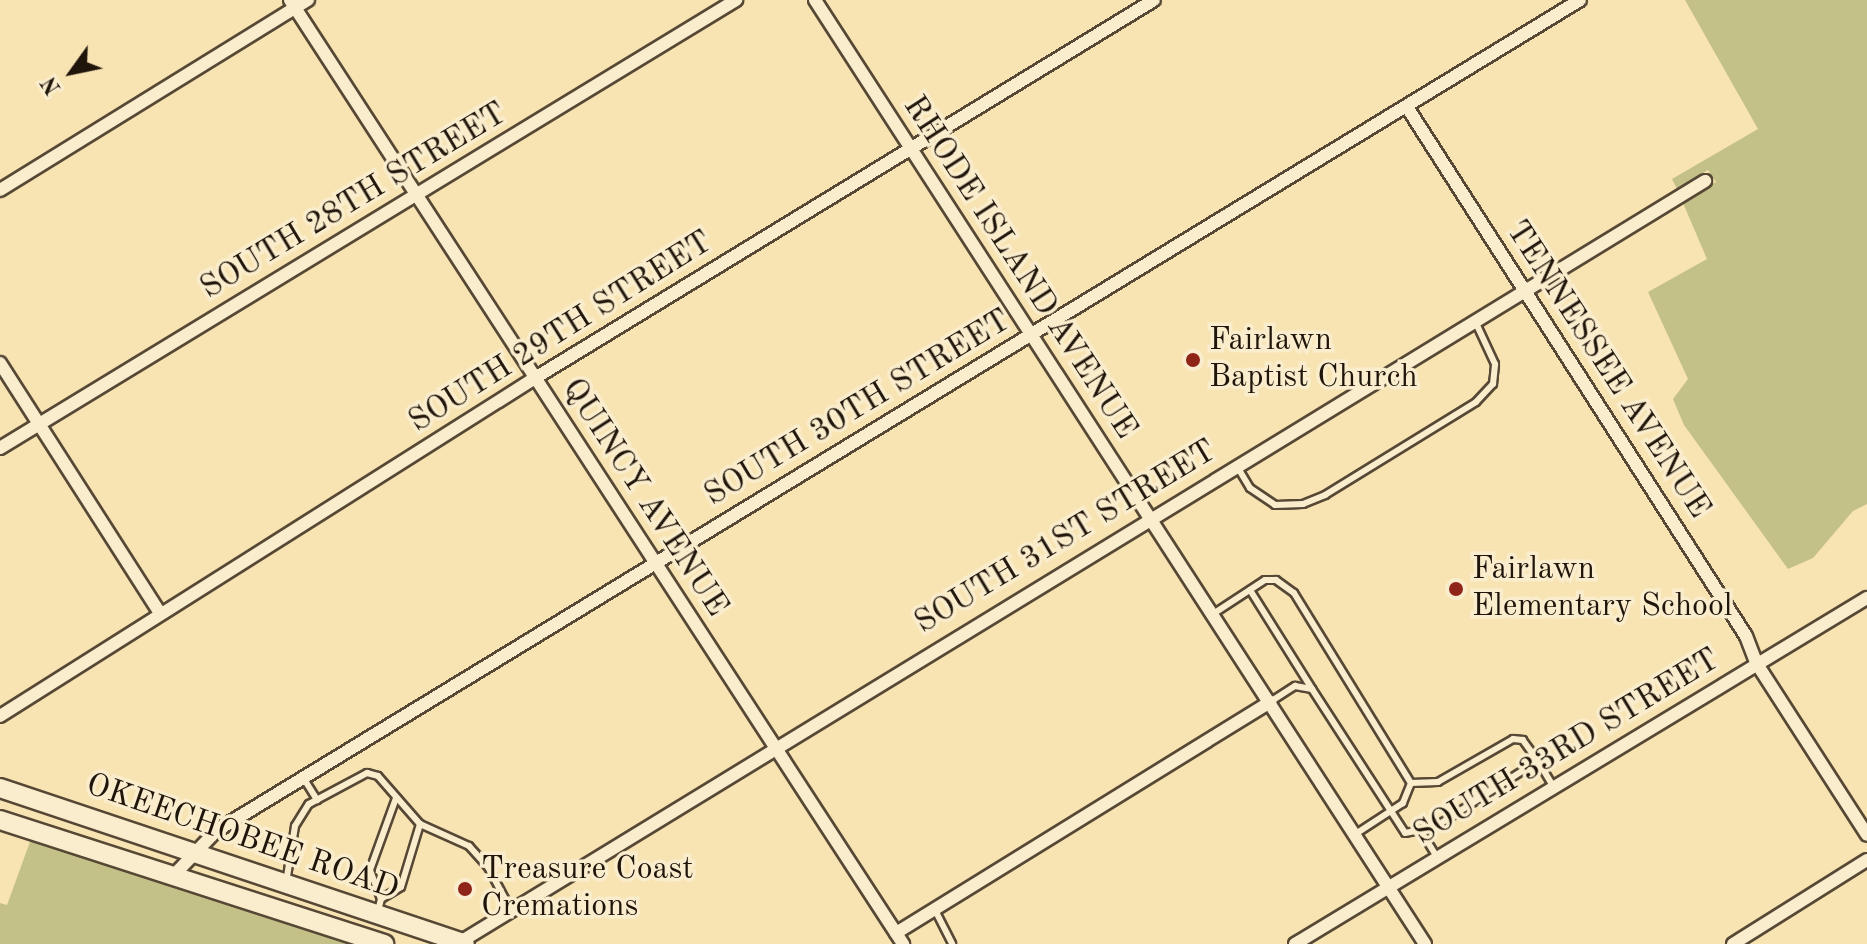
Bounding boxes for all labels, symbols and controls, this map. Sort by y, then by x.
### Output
north arrow [32,32,112,112]
text: N [38,72,66,98]
street label: RHODE ISLAND AVENUE [894,89,1144,447]
street label: SOUTH 28TH STREET [194,95,514,309]
street label: TENNESSEE AVENUE [1496,214,1718,526]
street label: SOUTH 29TH STREET [402,224,720,442]
street label: SOUTH 30TH STREET [698,302,1018,516]
place label: Fairlawn Baptist Church [1209,323,1418,398]
marker: Fairlawn Baptist Church [1184,351,1202,369]
street label: QUINCY AVENUE [553,372,735,624]
street label: SOUTH 31ST STREET [908,433,1224,643]
place label: Fairlawn Elementary School [1472,552,1732,627]
marker: Fairlawn Elementary School [1447,580,1465,598]
street label: SOUTH 33RD STREET [1407,641,1727,855]
street label: OKEECHOBEE ROAD [81,766,403,910]
place label: Treasure Coast Cremations [481,852,693,927]
marker: Treasure Coast Cremations [456,880,474,898]

